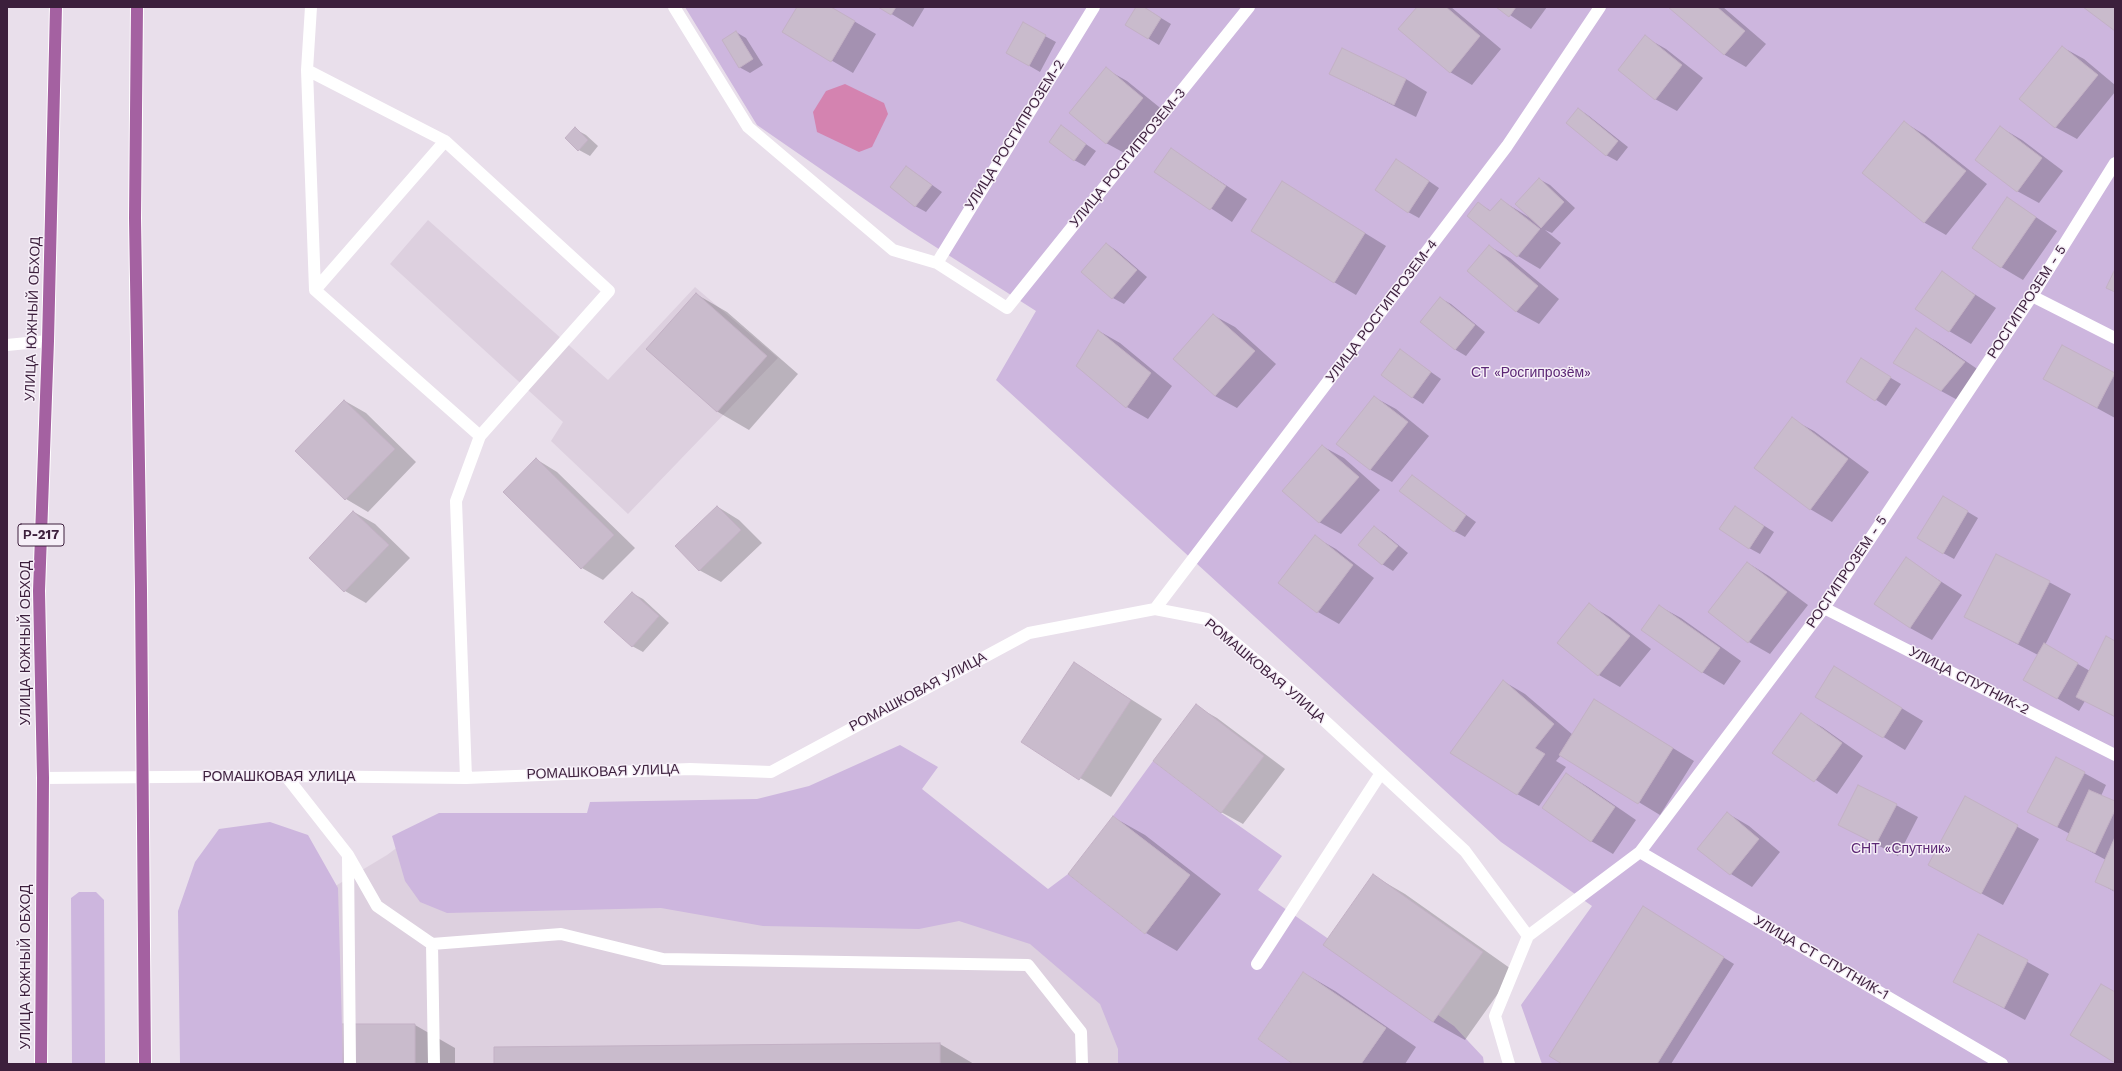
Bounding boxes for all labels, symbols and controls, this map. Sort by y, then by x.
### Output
street label: УЛИЦА РОСГИПРОЗЕМ-2 [962,57,1068,213]
street label: УЛИЦА РОСГИПРОЗЕМ-3 [1067,85,1189,231]
street label: УЛИЦА ЮЖНЫЙ ОБХОД [22,236,44,402]
street label: УЛИЦА РОСГИПРОЗЕМ-4 [1323,236,1441,386]
street label: РОСГИПРОЗЕМ - 5 [1984,242,2070,362]
park label: СТ «Росгипрозём» [1471,365,1591,381]
street label: РОСГИПРОЗЕМ - 5 [1803,513,1891,631]
road number: Р-217 [18,524,64,546]
street label: УЛИЦА ЮЖНЫЙ ОБХОД [18,561,34,725]
street label: РОМАШКОВАЯ УЛИЦА [1201,615,1329,727]
street label: УЛИЦА СПУТНИК-2 [1906,643,2032,719]
street label: РОМАШКОВАЯ УЛИЦА [846,649,990,735]
street label: РОМАШКОВАЯ УЛИЦА [526,761,680,783]
street label: РОМАШКОВАЯ УЛИЦА [202,769,356,785]
park label: СНТ «Спутник» [1851,841,1951,857]
street label: УЛИЦА ЮЖНЫЙ ОБХОД [18,885,34,1049]
street label: УЛИЦА СТ СПУТНИК-1 [1751,912,1891,1004]

